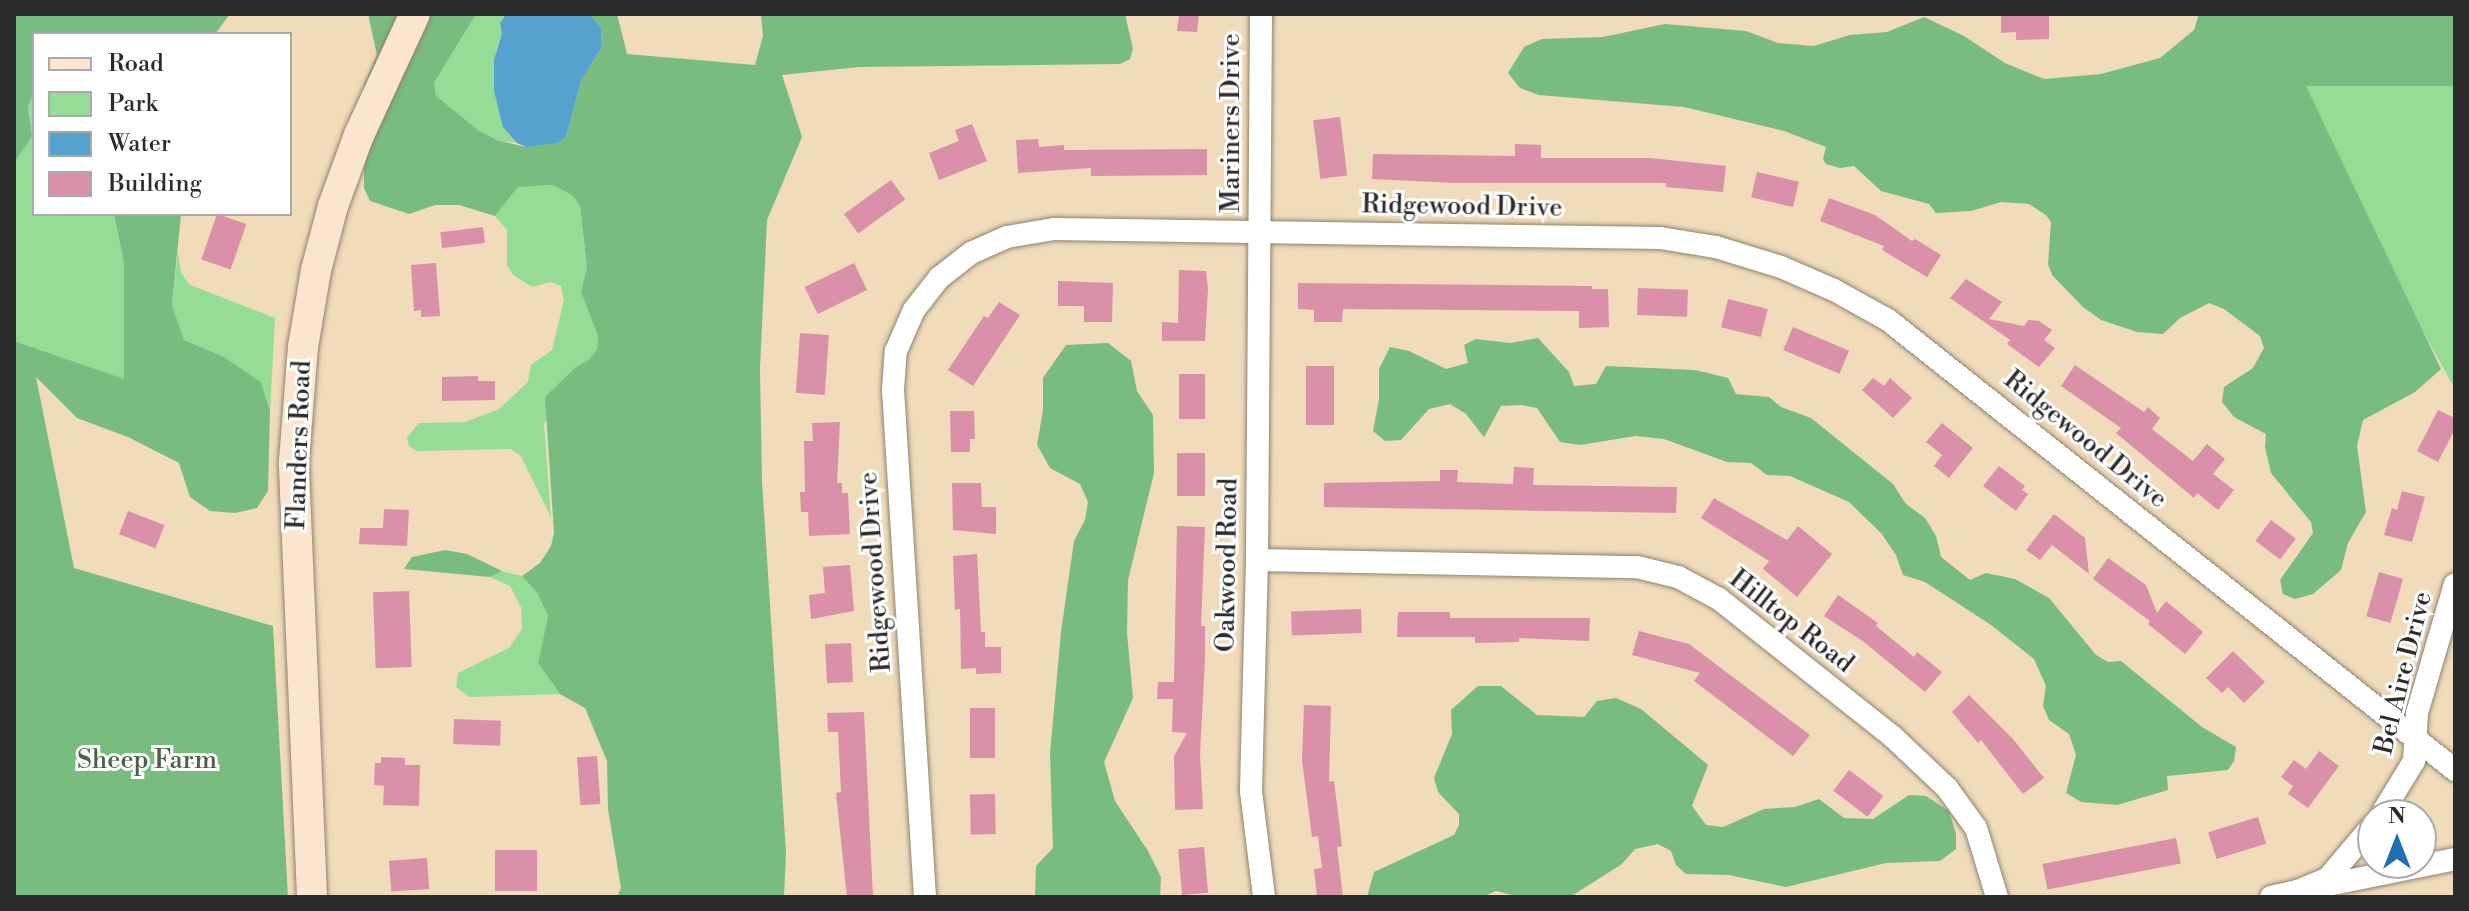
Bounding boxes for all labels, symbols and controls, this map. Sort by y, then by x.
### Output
legend [32,32,292,216]
street label: Mariners Drive [1216,33,1248,213]
text: Road [108,49,164,79]
text: Park [108,89,158,119]
text: Water [108,129,171,159]
text: Building [108,169,202,199]
street label: Ridgewood Drive [1361,190,1563,224]
street label: Flanders Road [281,360,319,530]
street label: Ridgewood Drive [1997,365,2173,515]
street label: Ridgewood Drive [853,471,899,673]
street label: Oakwood Road [1211,478,1245,652]
street label: Hilltop Road [1723,564,1859,680]
street label: Bel Aire Drive [2369,588,2439,758]
park label: Sheep Farm [77,745,217,777]
north arrow [2357,799,2437,879]
text: N [2388,803,2406,830]

